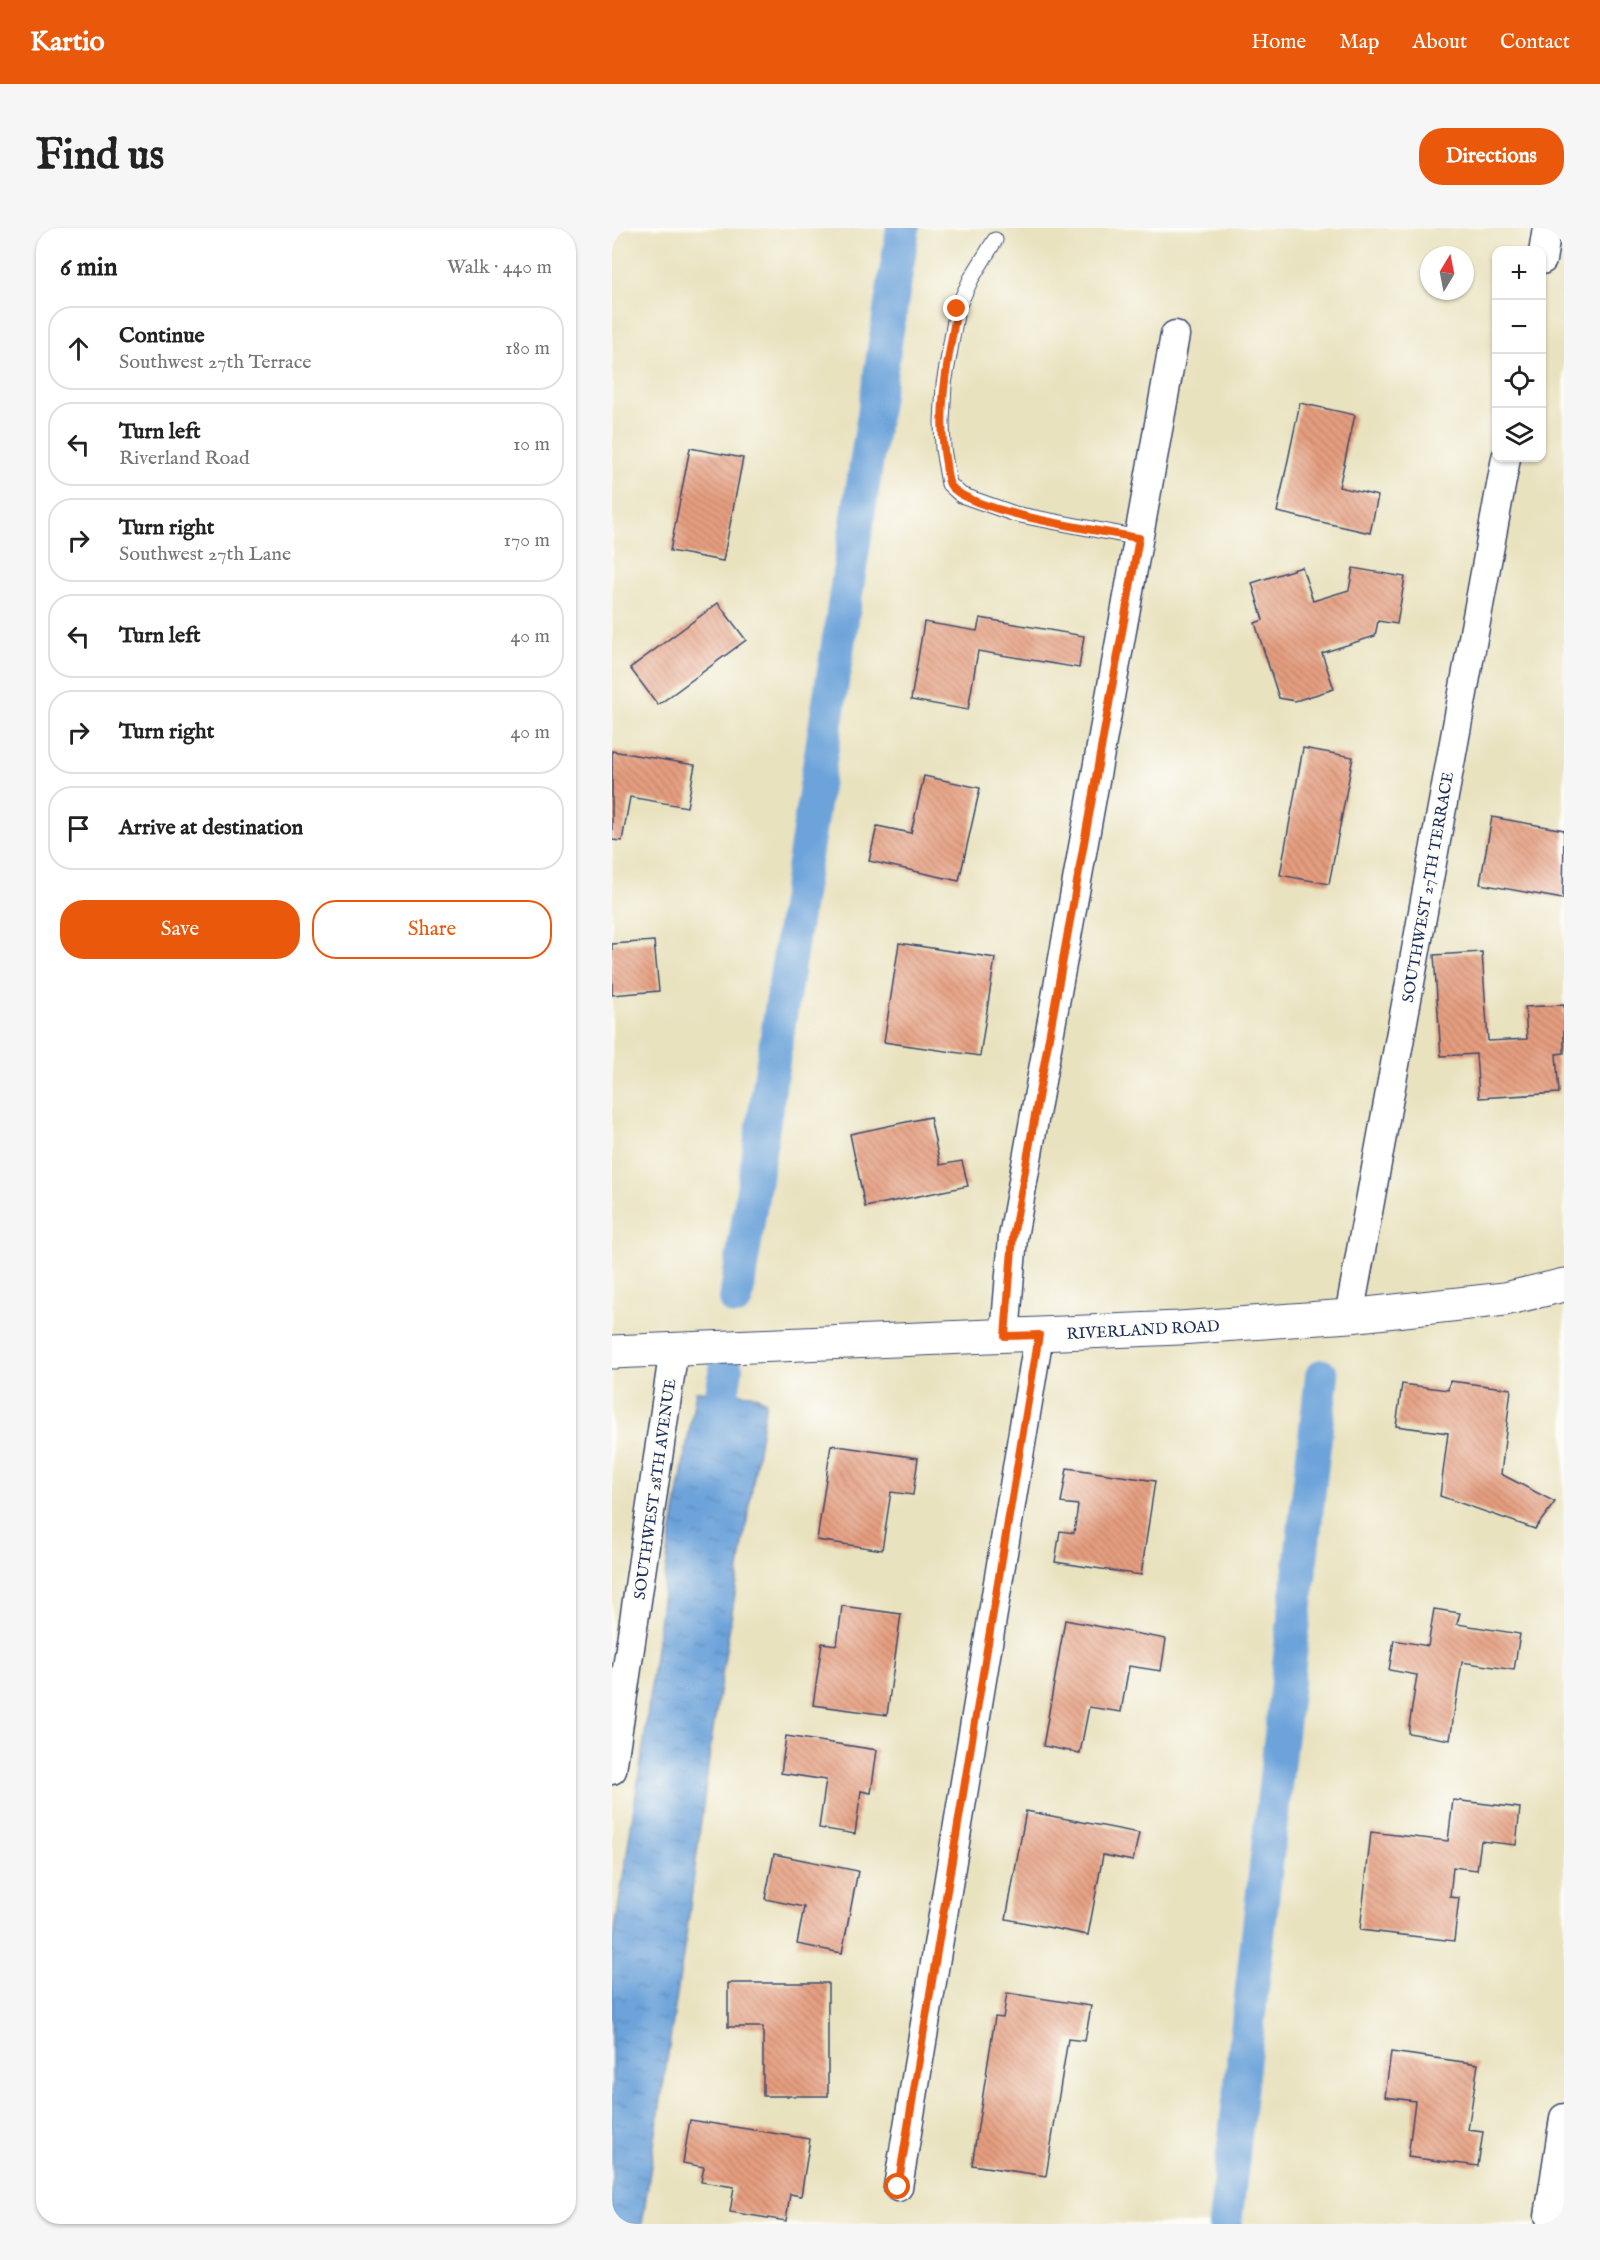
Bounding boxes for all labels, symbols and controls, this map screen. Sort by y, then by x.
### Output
text: Kartio [30,25,105,60]
text: Home [1251,29,1306,56]
text: Map [1339,29,1379,56]
text: About [1412,29,1467,56]
text: Contact [1500,29,1570,56]
button: Directions [1419,128,1564,185]
text: Find us [36,130,164,183]
north arrow [1420,246,1474,300]
map controls [1492,246,1546,462]
button: + [1492,246,1546,300]
text: 6 min [60,251,118,284]
text: Walk · 440 m [447,255,552,280]
route end [943,295,969,321]
button: − [1492,300,1546,354]
text: Continue [119,322,205,350]
icon: ahead [62,332,95,365]
text: 180 m [505,336,550,361]
text: Southwest 27th Terrace [119,350,312,375]
button: locate [1492,354,1546,408]
button: layers [1492,408,1546,462]
text: Turn left [119,418,201,446]
icon: left [62,428,95,461]
text: 10 m [513,432,550,457]
text: Riverland Road [119,446,250,471]
text: Turn right [119,514,214,542]
icon: right [62,524,95,557]
text: 170 m [504,528,550,553]
text: Southwest 27th Lane [119,542,291,567]
icon: left [62,620,95,653]
text: Turn left [119,622,201,650]
text: 40 m [511,624,550,649]
icon: right [62,716,95,749]
text: Turn right [119,718,214,746]
text: 40 m [511,720,550,745]
street label: SOUTHWEST 27TH TERRACE [1399,770,1459,1004]
icon: arrive [62,812,95,845]
text: Arrive at destination [119,814,303,842]
button: Save [60,900,300,959]
button: Share [312,900,552,959]
street label: RIVERLAND ROAD [1066,1317,1220,1345]
street label: SOUTHWEST 28TH AVENUE [631,1378,681,1601]
route start [884,2173,910,2199]

